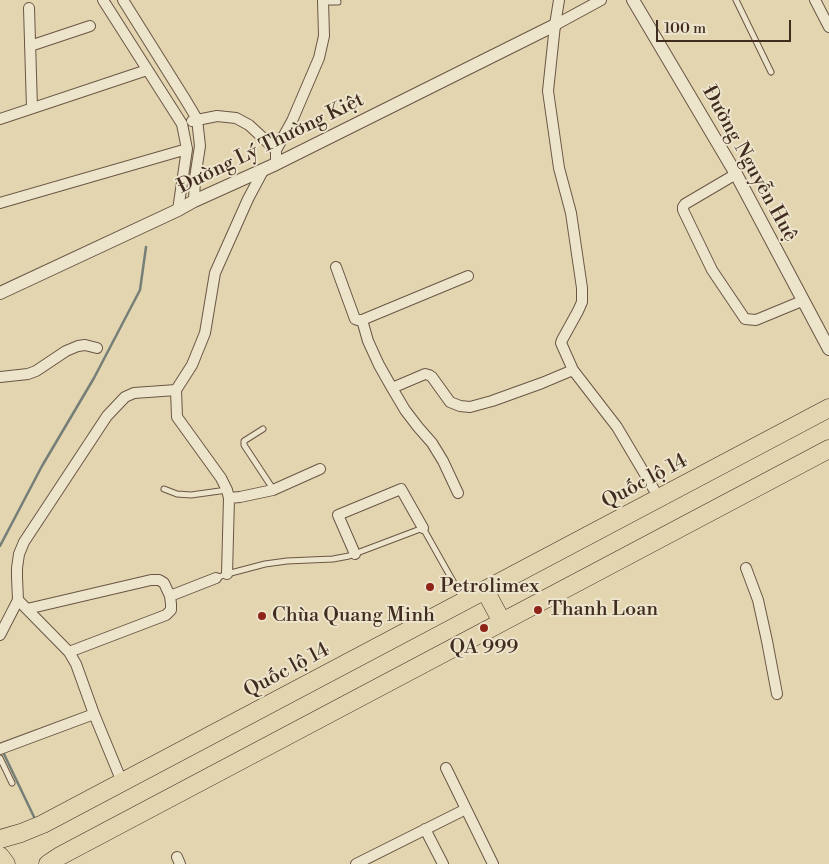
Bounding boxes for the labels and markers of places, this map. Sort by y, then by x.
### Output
place label: Petrolimex [440,575,539,599]
marker: Petrolimex [424,581,436,593]
place label: Thanh Loan [548,598,658,622]
place label: Chùa Quang Minh [272,604,435,628]
marker: Thanh Loan [532,604,544,616]
marker: Chùa Quang Minh [256,610,268,622]
marker: QA 999 [478,622,490,634]
place label: QA 999 [450,636,518,660]

